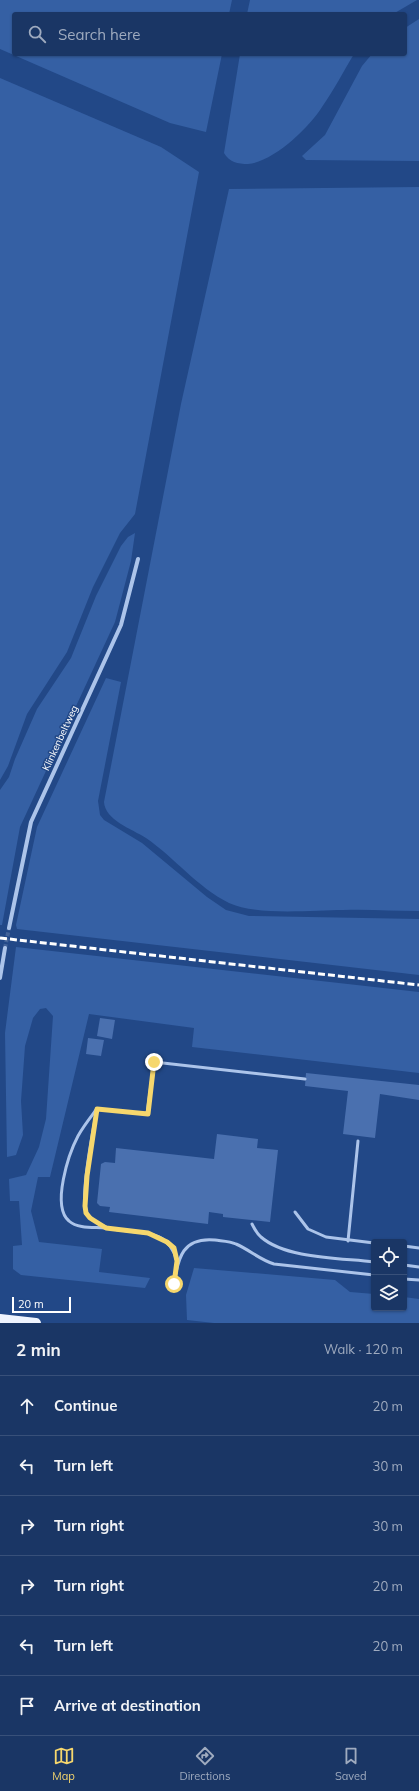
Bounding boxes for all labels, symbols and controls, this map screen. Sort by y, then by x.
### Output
search box [12,12,407,56]
icon: search [26,23,48,45]
text: Search here [58,25,140,44]
street label: Klinkenbeltweg [39,703,81,773]
route end [145,1053,163,1071]
map controls [371,1239,407,1311]
button: locate [371,1239,407,1275]
route start [165,1275,183,1293]
button: layers [371,1275,407,1311]
scale bar [12,1295,71,1314]
text: 20 m [18,1297,44,1311]
text: 2 min [16,1339,61,1360]
text: Walk · 120 m [324,1341,403,1357]
icon: ahead [16,1395,38,1417]
text: Continue [54,1396,117,1415]
text: 20 m [373,1398,403,1414]
icon: left [16,1455,38,1477]
text: Turn left [54,1456,113,1475]
text: 30 m [373,1458,403,1474]
icon: right [16,1515,38,1537]
text: Turn right [54,1516,124,1535]
text: 30 m [373,1518,403,1534]
icon: right [16,1575,38,1597]
text: Turn right [54,1576,124,1595]
text: 20 m [373,1578,403,1594]
icon: left [16,1635,38,1657]
text: Turn left [54,1636,113,1655]
text: 20 m [373,1638,403,1654]
icon: arrive [16,1695,38,1717]
text: Arrive at destination [54,1696,201,1715]
tab: Map [52,1745,75,1783]
tab: Directions [180,1745,230,1783]
tab: Saved [335,1745,367,1783]

